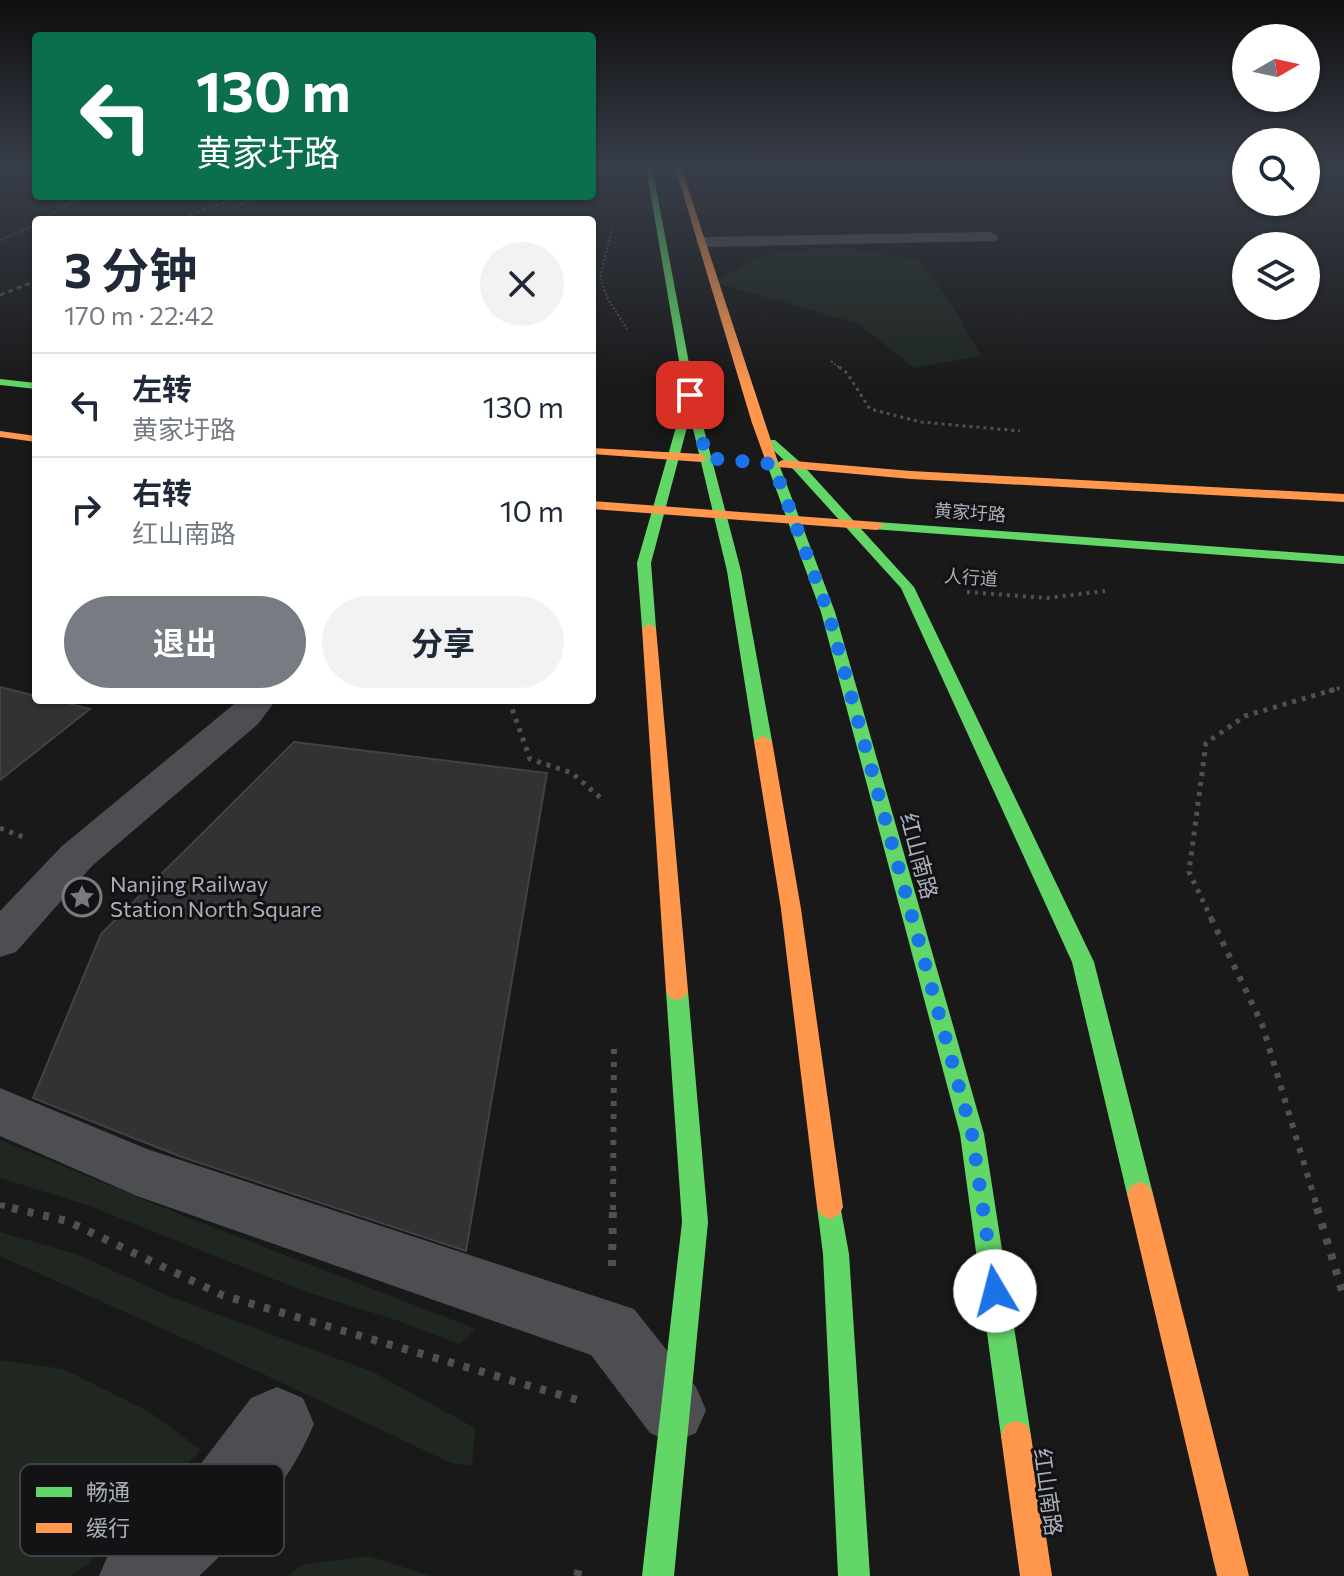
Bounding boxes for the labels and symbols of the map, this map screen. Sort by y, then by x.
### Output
north arrow [1232,24,1320,112]
pin [656,361,724,429]
street label: 黄家圩路 [933,499,1007,525]
street label: 人行道 [943,564,999,590]
street label: 红山南路 [895,810,944,902]
place label: Nanjing Railway Station North Square [110,870,322,922]
place icon: Nanjing Railway Station North Square [61,876,103,918]
position arrow [953,1249,1037,1333]
street label: 红山南路 [1029,1446,1068,1537]
legend [20,1464,284,1556]
text: 畅通 [86,1478,130,1505]
text: 缓行 [86,1514,130,1541]

